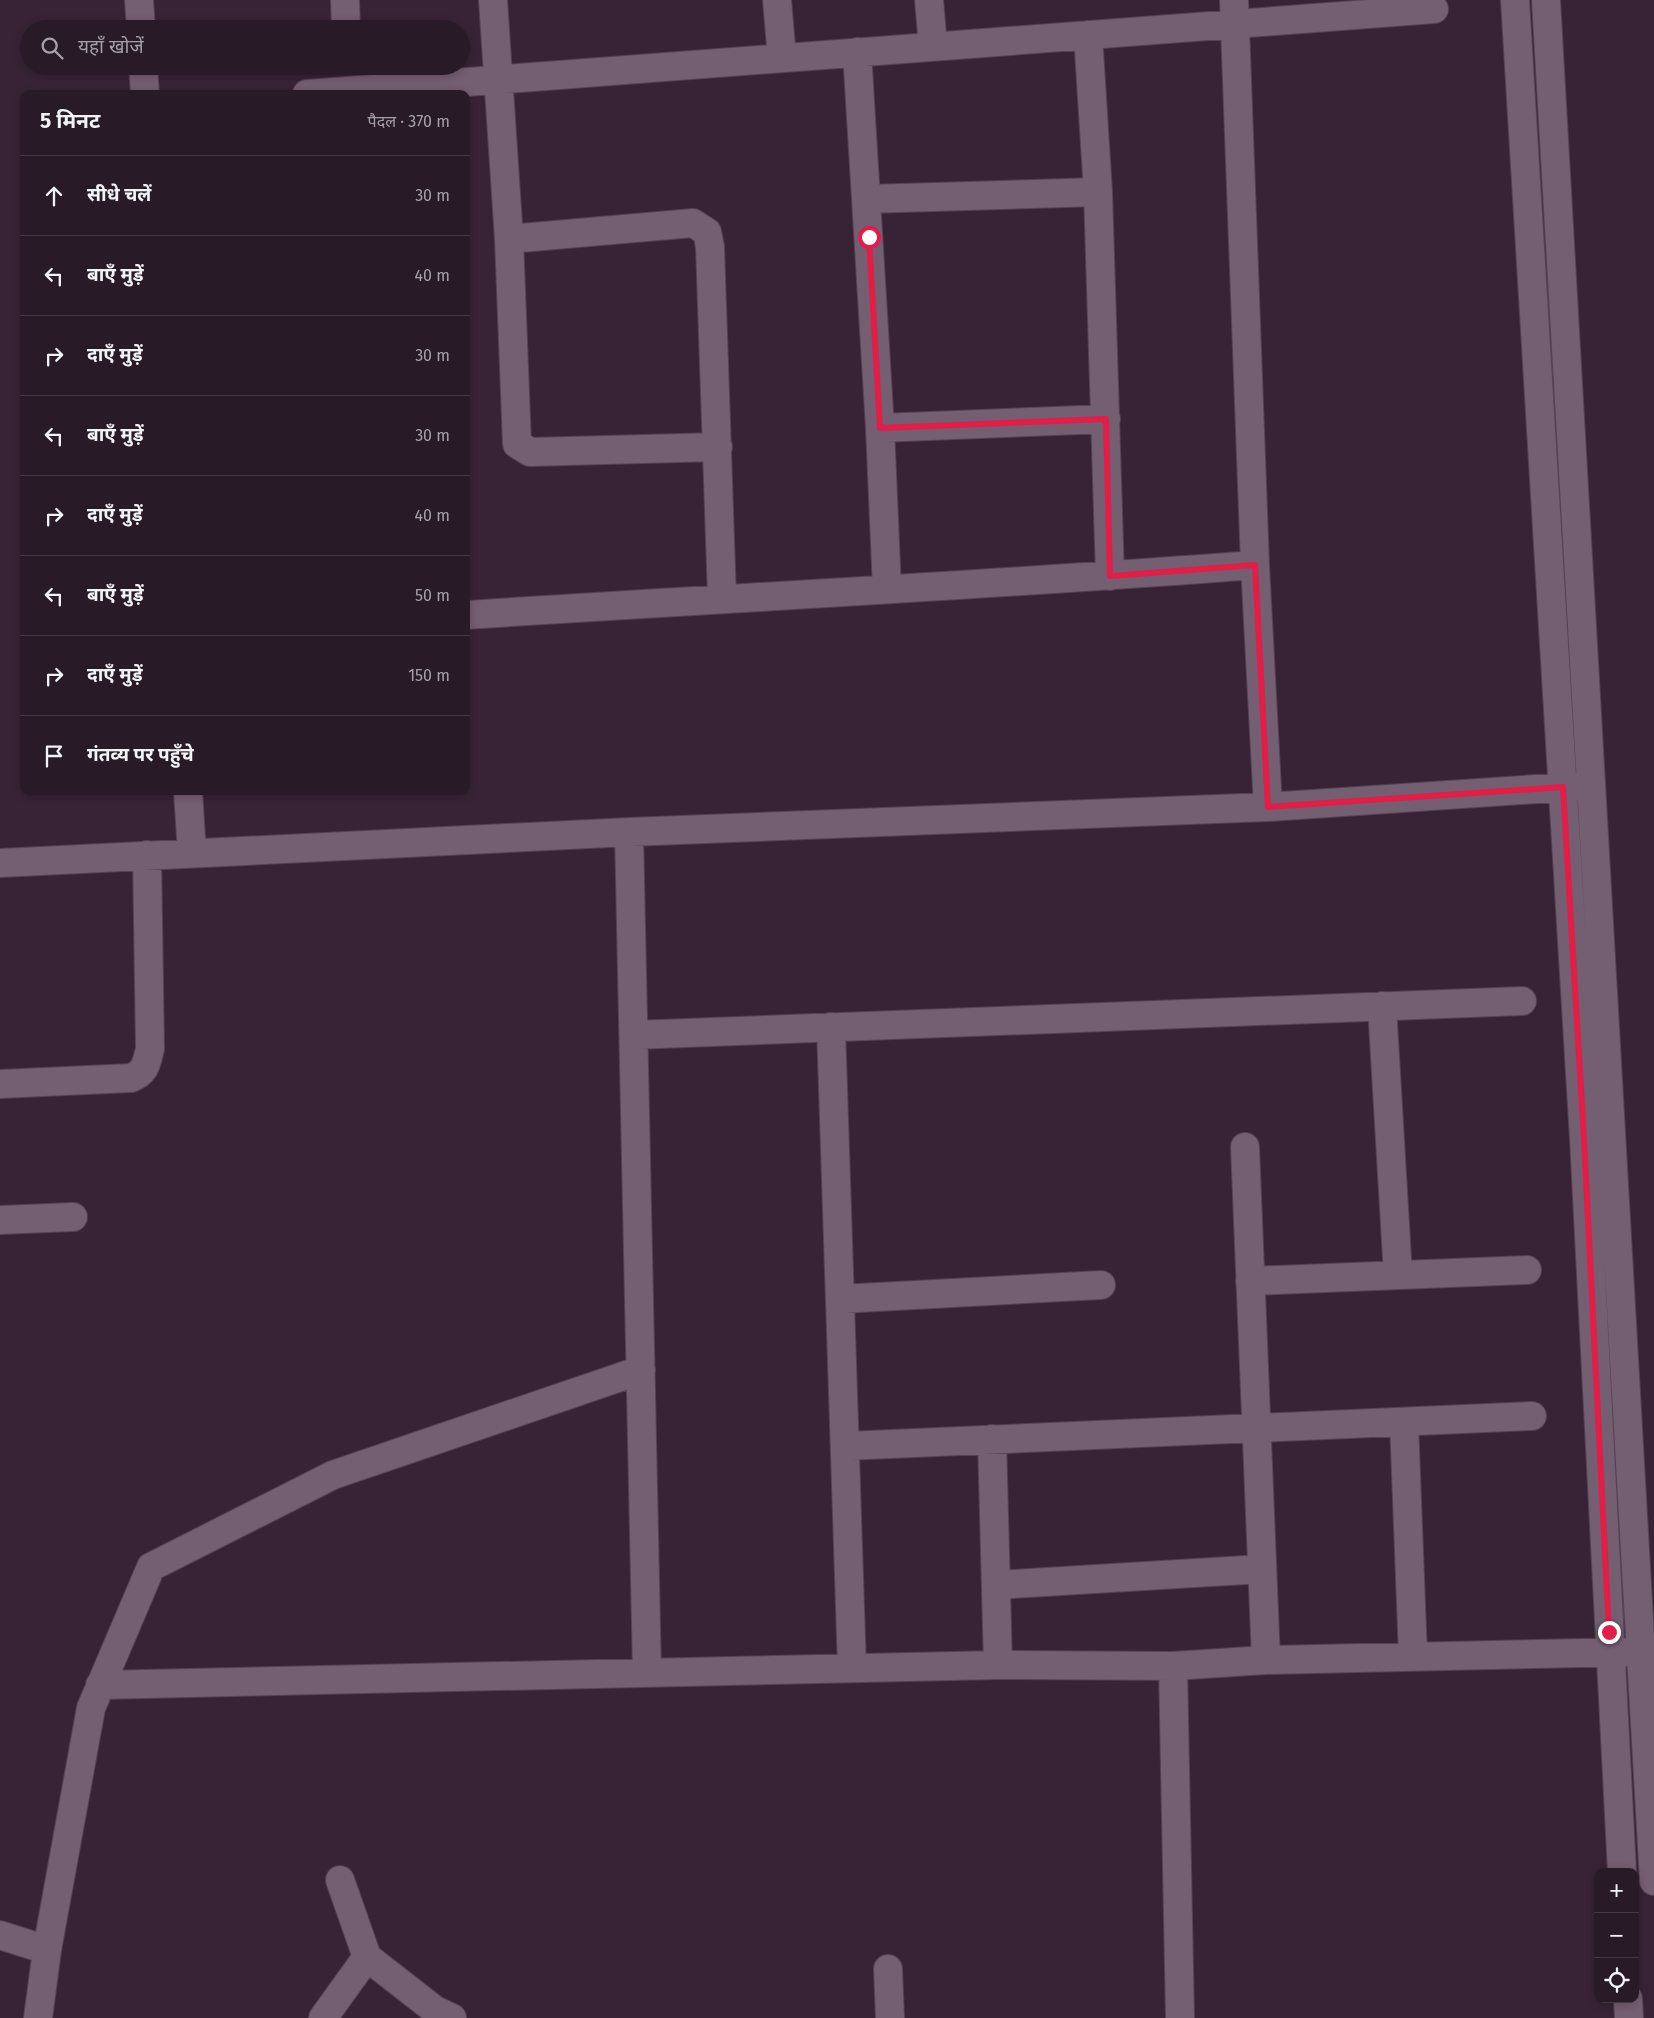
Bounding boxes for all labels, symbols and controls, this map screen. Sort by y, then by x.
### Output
search box [20,20,470,75]
icon: search [38,34,66,62]
text: यहाँ खोजें [78,35,144,58]
text: 5 मिनट [40,108,100,134]
text: पैदल · 370 m [368,112,450,131]
icon: ahead [40,182,68,210]
text: सीधे चलें [87,183,151,206]
text: 30 m [415,186,450,205]
route start [858,226,881,249]
icon: left [40,262,68,290]
text: बाएँ मुड़ें [87,263,144,286]
text: 40 m [415,266,450,285]
icon: right [40,342,68,370]
text: दाएँ मुड़ें [87,343,143,366]
text: 30 m [415,346,450,365]
icon: left [40,422,68,450]
text: बाएँ मुड़ें [87,423,144,446]
text: 30 m [415,426,450,445]
icon: right [40,502,68,530]
text: दाएँ मुड़ें [87,503,143,526]
text: 40 m [415,506,450,525]
icon: left [40,582,68,610]
text: बाएँ मुड़ें [87,583,144,606]
text: 50 m [415,586,450,605]
icon: right [40,662,68,690]
text: दाएँ मुड़ें [87,663,143,686]
text: 150 m [408,666,450,685]
icon: arrive [40,742,68,770]
text: गंतव्य पर पहुँचे [87,743,194,766]
route end [1598,1621,1621,1644]
map controls [1594,1868,1639,2003]
button: + [1594,1868,1639,1913]
button: − [1594,1913,1639,1958]
button: locate [1594,1958,1639,2003]

